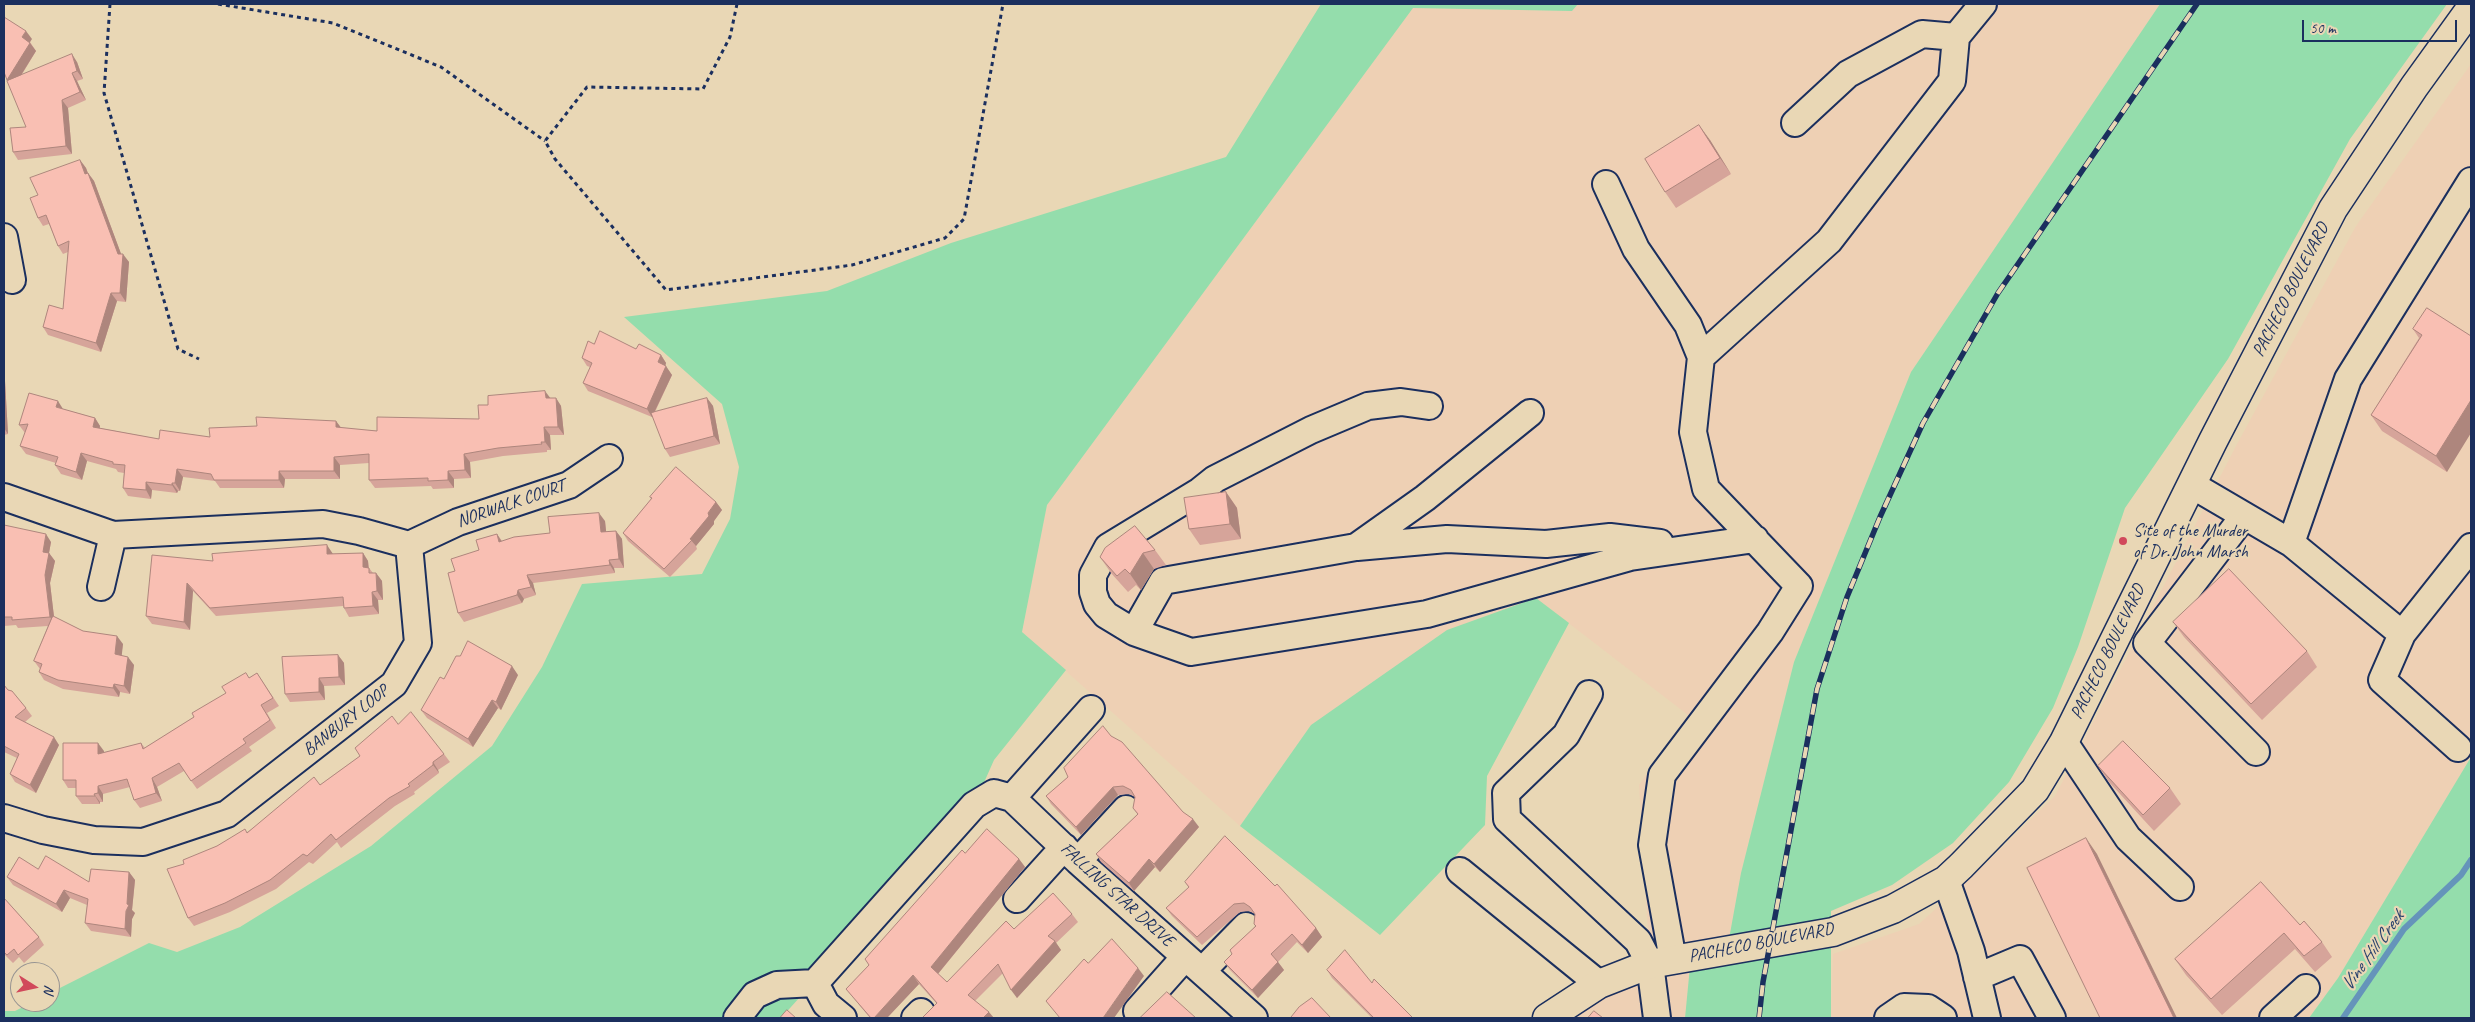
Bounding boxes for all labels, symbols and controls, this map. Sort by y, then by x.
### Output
scale bar [2305,10,2460,42]
text: 50 m [2310,19,2336,38]
street label: PACHECO BOULEVARD [2248,220,2334,360]
street label: NORWALK COURT [454,475,568,533]
place label: Site of the Murder of Dr. John Marsh [2133,520,2248,562]
marker: Site of the Murder of Dr. John Marsh [2117,535,2129,547]
street label: PACHECO BOULEVARD [2066,581,2150,723]
street label: BANBURY LOOP [299,681,393,761]
street label: FALLING STAR DRIVE [1056,838,1178,952]
water label: Vine Hill Creek [2337,907,2409,995]
street label: PACHECO BOULEVARD [1687,918,1835,968]
north arrow [10,962,60,1012]
text: N [40,984,58,995]

